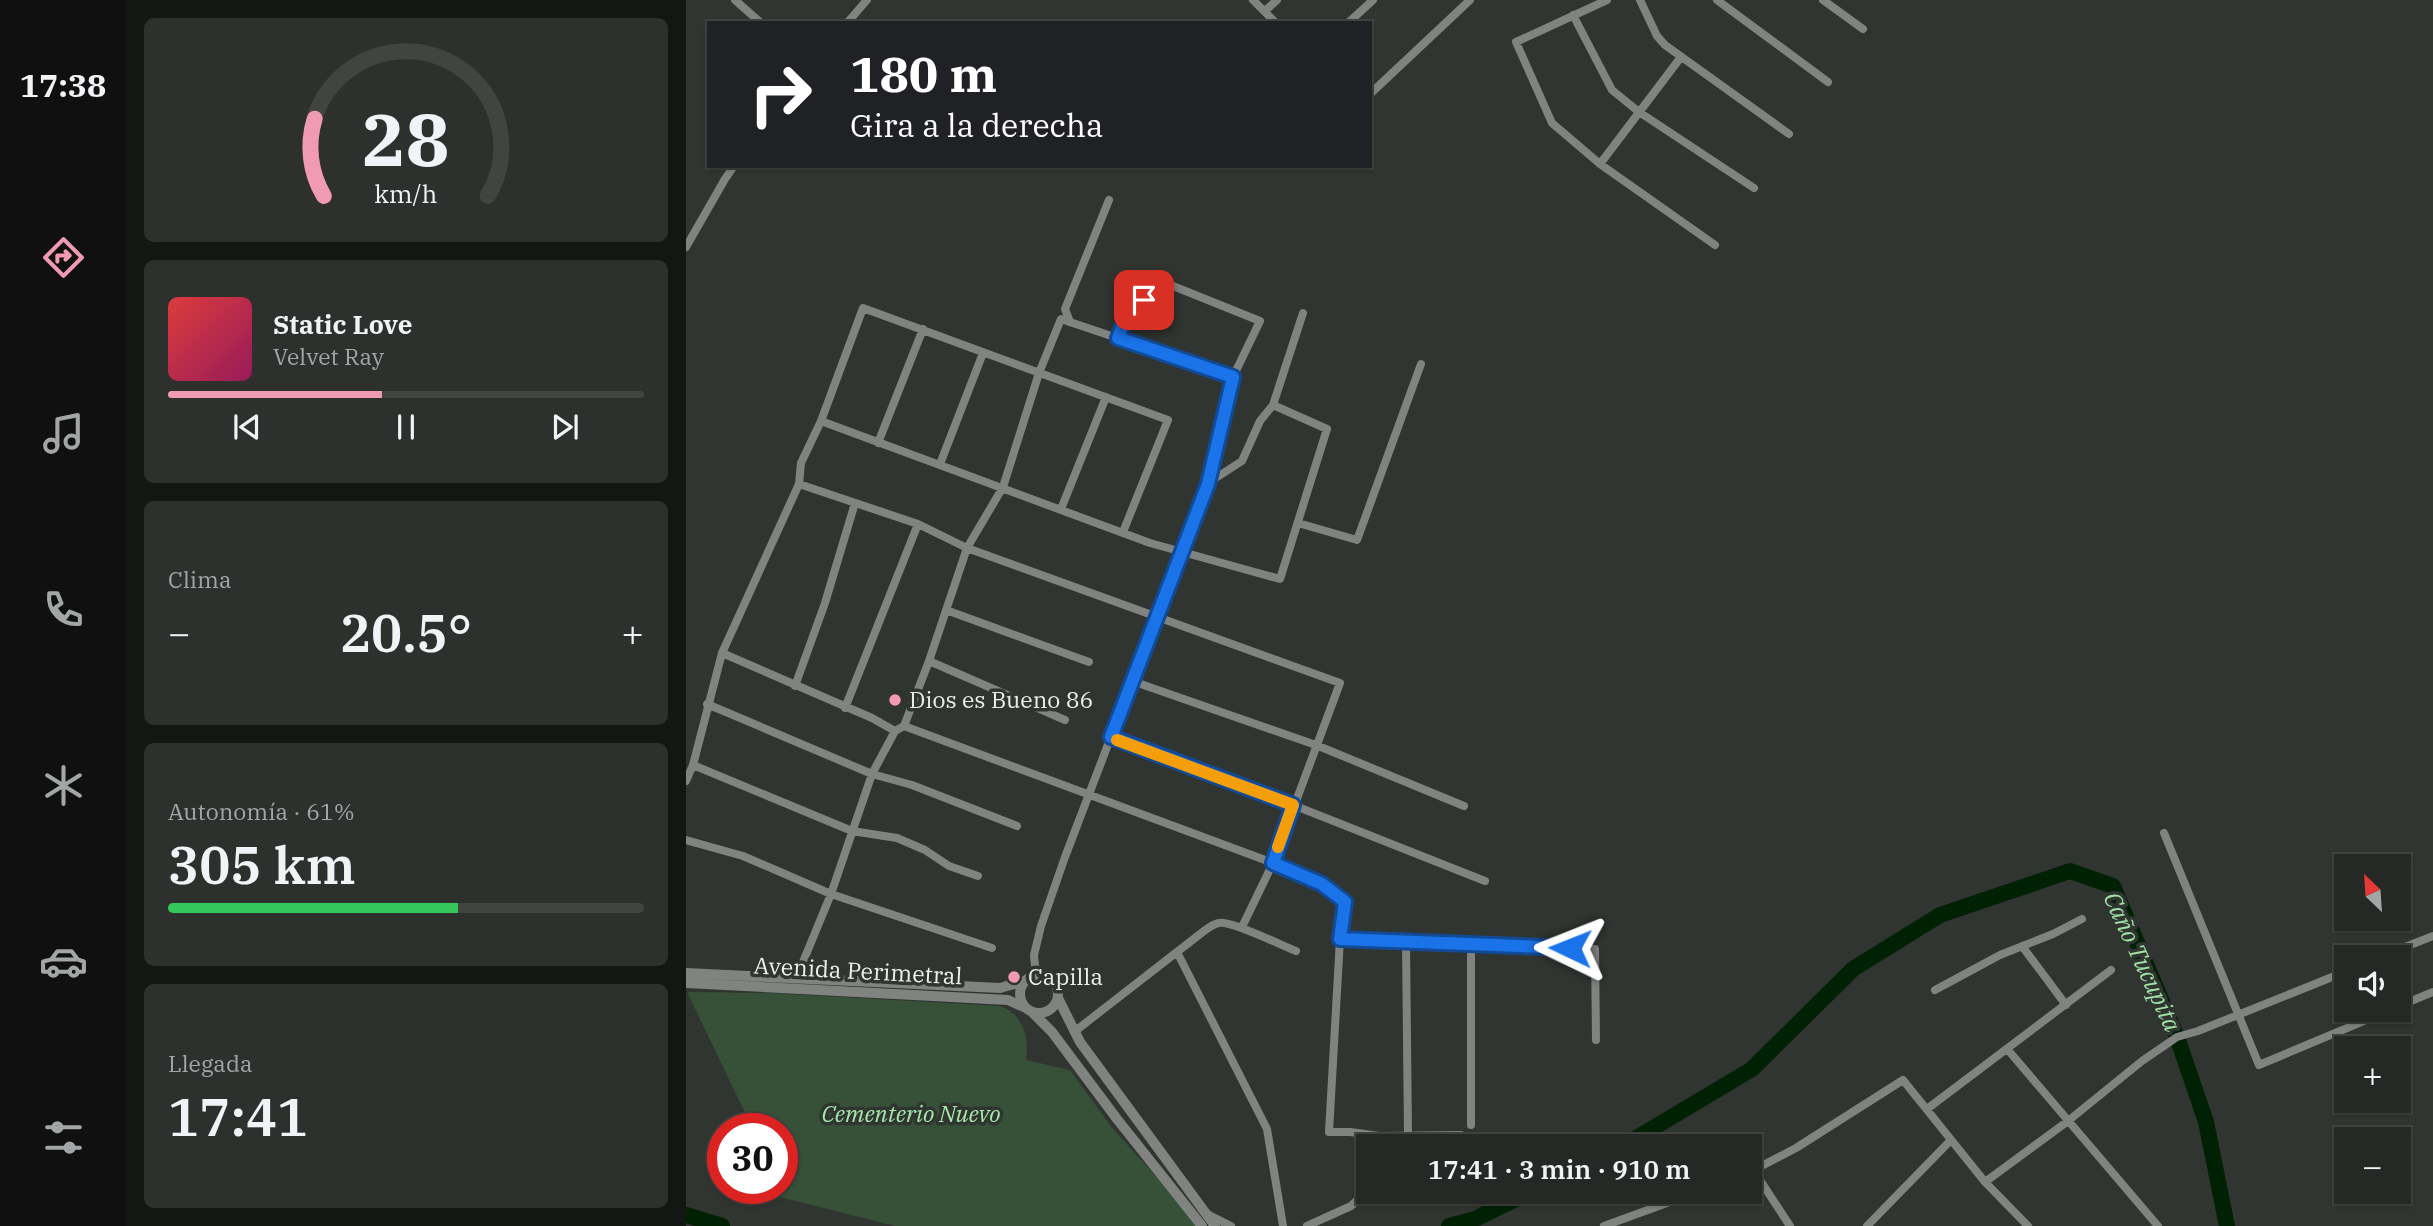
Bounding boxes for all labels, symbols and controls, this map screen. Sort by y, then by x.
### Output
text: 180 m [850,42,997,105]
icon: right [735,49,826,140]
text: 17:38 [20,64,106,106]
text: 28 [362,91,450,186]
text: Gira a la derecha [850,104,1104,146]
text: km/h [374,177,438,210]
icon: directions [39,233,88,282]
pin [1114,270,1174,330]
icon: arrive [1125,281,1163,319]
text: Static Love [273,307,412,341]
text: Velvet Ray [273,341,384,371]
icon: previous [228,408,266,446]
icon: pause [387,408,425,446]
icon: next [546,408,584,446]
icon: music [39,409,88,458]
text: Clima [168,564,232,594]
icon: phone [39,585,88,634]
text: 20.5° [340,599,472,666]
text: − [168,608,191,657]
text: + [621,608,644,657]
place label: Dios es Bueno 86 [909,684,1093,714]
marker: Dios es Bueno 86 [887,692,903,708]
icon: climate [39,761,88,810]
text: Autonomía · 61% [168,796,355,826]
text: 305 km [168,831,356,898]
north arrow [2334,854,2412,931]
map controls [2334,854,2411,1204]
water label: Caño Tucupita [2097,887,2189,1037]
position arrow [1533,911,1607,985]
icon: car [39,937,88,986]
button: sound [2334,945,2411,1022]
street label: Avenida Perimetral [753,950,963,990]
place label: Capilla [1028,961,1103,991]
marker: Capilla [1006,969,1022,985]
button: + [2334,1036,2411,1113]
text: Llegada [168,1048,252,1078]
text: 17:41 [168,1083,308,1150]
park label: Cementerio Nuevo [821,1098,1001,1128]
icon: filters [39,1113,88,1162]
speed limit sign: 30 [707,1113,798,1204]
button: − [2334,1127,2411,1204]
text: 17:41 · 3 min · 910 m [1428,1152,1690,1186]

